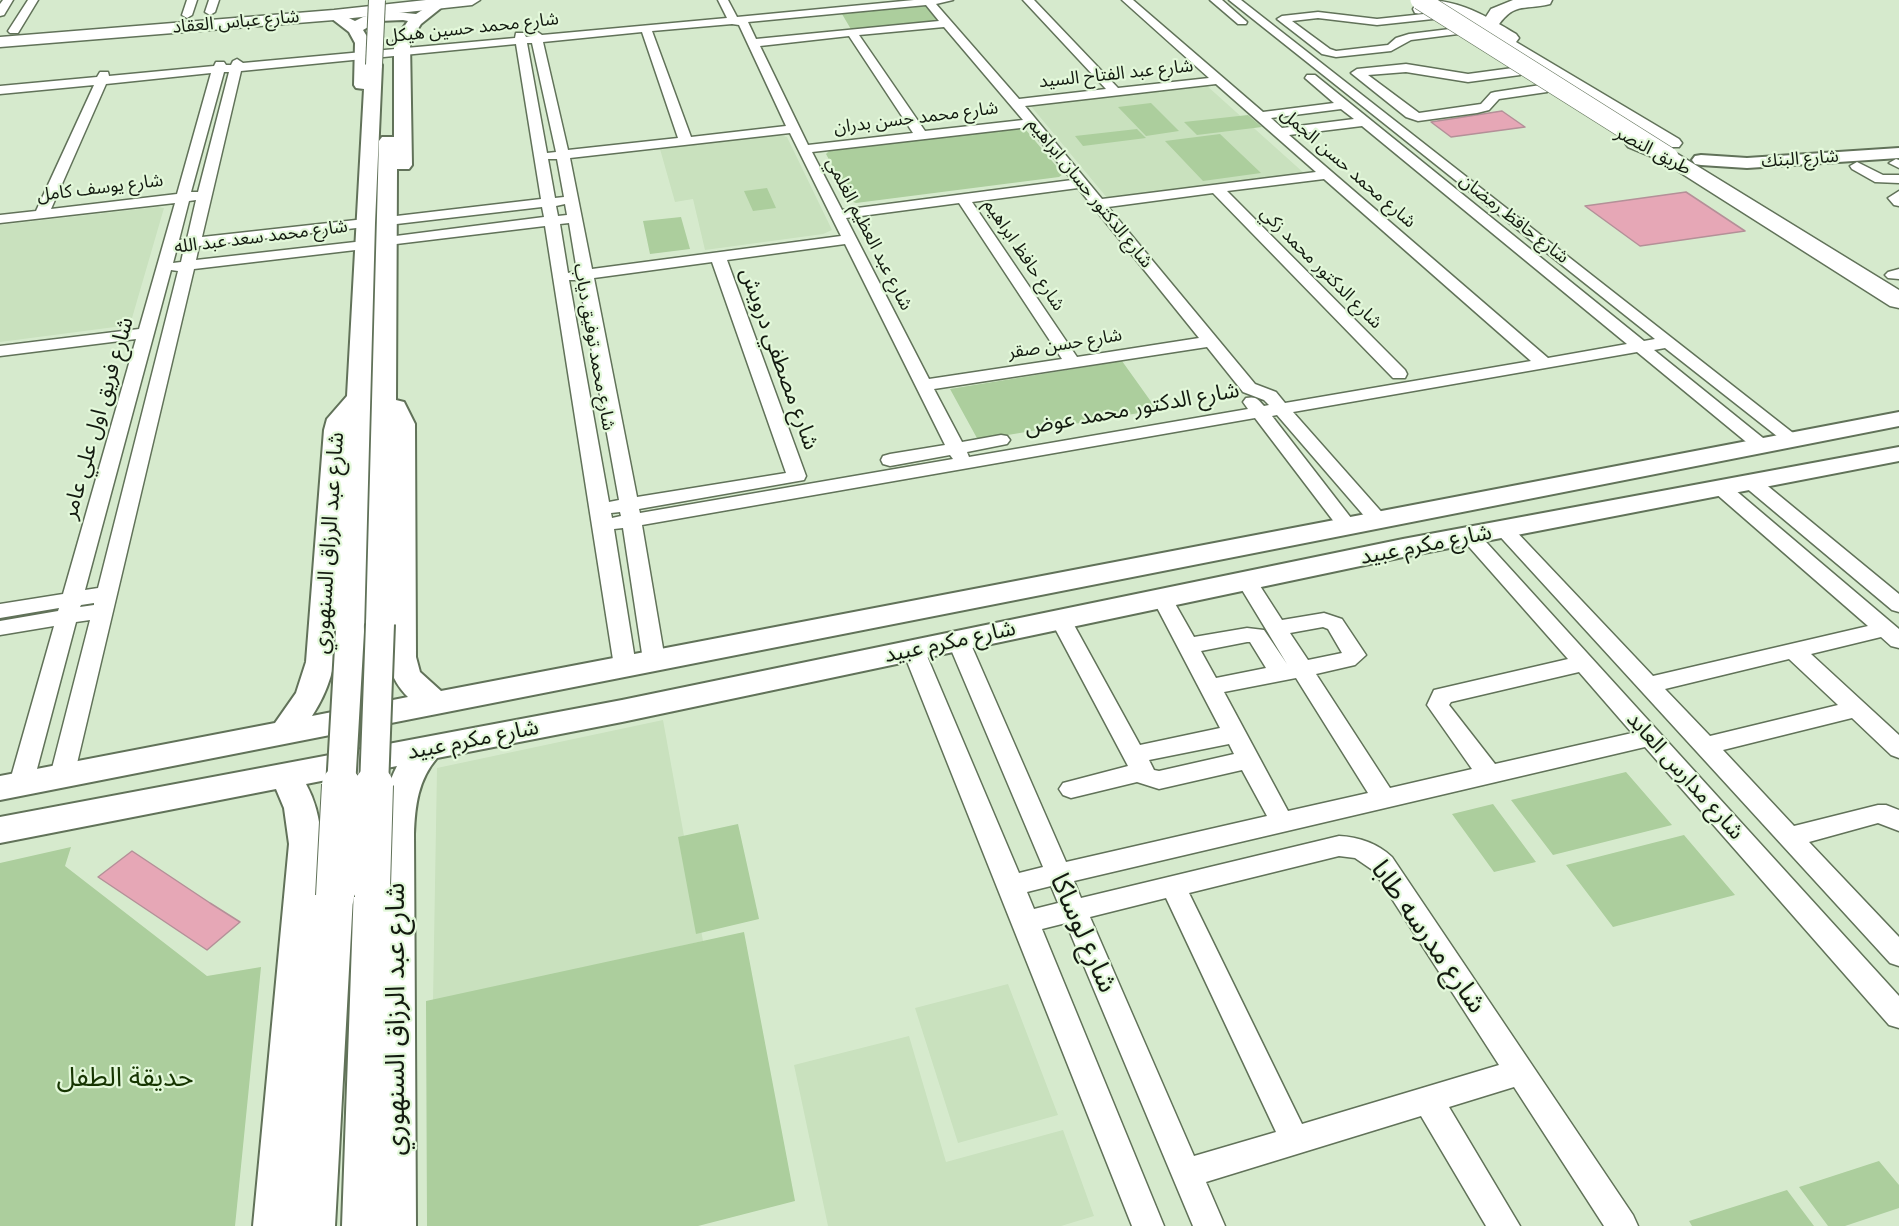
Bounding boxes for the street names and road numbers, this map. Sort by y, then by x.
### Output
street label: شارع عباس العقاد [172,6,300,38]
street label: شارع محمد حسين هيكل [384,8,560,48]
street label: شارع عبد الفتاح السيد [1038,55,1194,93]
street label: شارع محمد حسن بدران [833,97,999,139]
street label: شارع محمد حسن الجمل [1276,103,1420,233]
street label: شارع الدكتور حسان ابراهيم [1023,114,1157,272]
street label: طريق النصر [1612,122,1694,180]
street label: شارع البنك [1761,146,1839,172]
street label: شارع عبد العظيم الغلمي [821,154,917,314]
street label: شارع يوسف كامل [36,170,164,206]
street label: شارع حافظ رمضان [1455,170,1573,268]
street label: شارع حافظ ابراهيم [979,195,1069,315]
street label: شارع الدكتور محمد زكي [1256,203,1386,333]
street label: شارع محمد سعد عبد الله [173,216,349,258]
street label: شارع محمد توفيق دياب [569,262,619,432]
street label: شارع مصطفي درويش [734,264,824,454]
street label: شارع فريق اول علي عامر [57,314,139,522]
street label: شارع حسن صقر [1006,324,1124,364]
street label: شارع الدكتور محمد عوض [1022,377,1242,441]
street label: شارع عبد الرزاق السنهوري [308,431,350,655]
street label: شارع مكرم عبيد [1358,519,1494,571]
street label: شارع مكرم عبيد [882,615,1018,669]
street label: شارع مدارس العابد [1621,707,1749,845]
street label: شارع مكرم عبيد [405,714,541,766]
street label: شارع مدرسه طابا [1363,854,1493,1020]
street label: شارع لوساكا [1042,868,1124,998]
street label: شارع عبد الرزاق السنهوري [380,882,412,1156]

